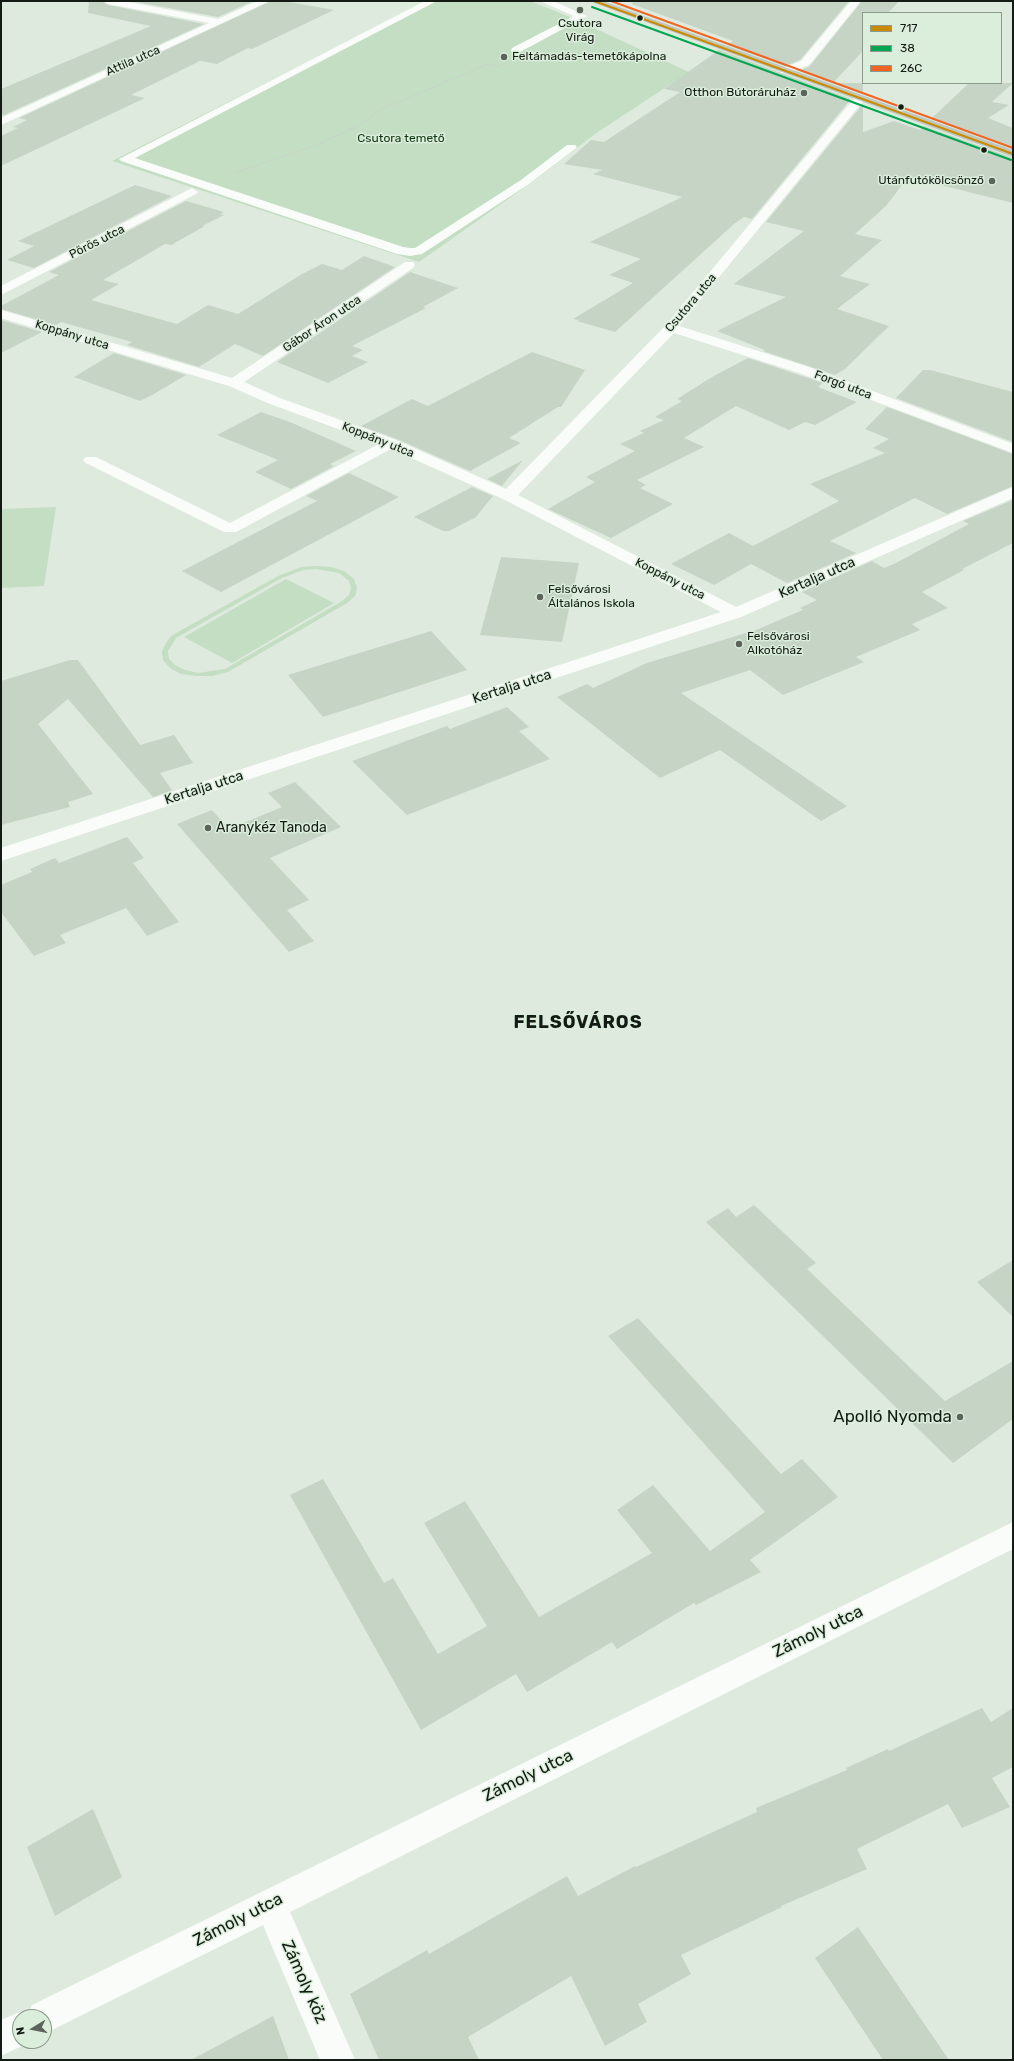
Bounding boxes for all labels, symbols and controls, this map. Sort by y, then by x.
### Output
marker: Csutora Virág [575,5,585,15]
legend [862,12,1002,84]
unlabelled marker [635,13,645,23]
place label: Csutora Virág [558,17,602,45]
text: 717 [900,21,917,35]
text: 38 [900,41,915,55]
street label: Attila utca [104,43,162,79]
place label: Feltámadás-temetőkápolna [512,50,666,64]
marker: Feltámadás-temetőkápolna [499,52,509,62]
text: 26C [900,61,922,75]
place label: Otthon Bútoráruház [684,86,796,100]
marker: Otthon Bútoráruház [799,88,809,98]
unlabelled marker [896,102,906,112]
park label: Csutora temető [357,132,445,146]
unlabelled marker [979,145,989,155]
place label: Utánfutókölcsönző [878,174,984,188]
marker: Utánfutókölcsönző [987,176,997,186]
street label: Pörös utca [67,222,127,262]
street label: Csutora utca [662,271,720,335]
street label: Gábor Áron utca [280,293,364,355]
street label: Koppány utca [33,317,111,353]
street label: Forgó utca [812,367,874,403]
street label: Koppány utca [340,419,416,461]
street label: Kertalja utca [776,554,858,602]
street label: Koppány utca [633,555,707,603]
place label: Felsővárosi Általános Iskola [548,583,635,611]
marker: Felsővárosi Általános Iskola [535,592,545,602]
place label: Felsővárosi Alkotóház [747,630,810,658]
marker: Felsővárosi Alkotóház [734,639,744,649]
street label: Kertalja utca [470,666,554,708]
street label: Kertalja utca [162,767,246,809]
place label: Aranykéz Tanoda [216,820,327,836]
marker: Aranykéz Tanoda [203,823,213,833]
district label: FELSŐVÁROS [513,1012,643,1034]
place label: Apolló Nyomda [833,1407,952,1427]
marker: Apolló Nyomda [955,1412,965,1422]
street label: Zámoly utca [770,1601,866,1663]
street label: Zámoly utca [480,1745,576,1807]
street label: Zámoly utca [190,1889,286,1951]
street label: Zámoly köz [277,1937,331,2027]
north arrow [12,2009,52,2049]
text: N [14,2026,28,2036]

